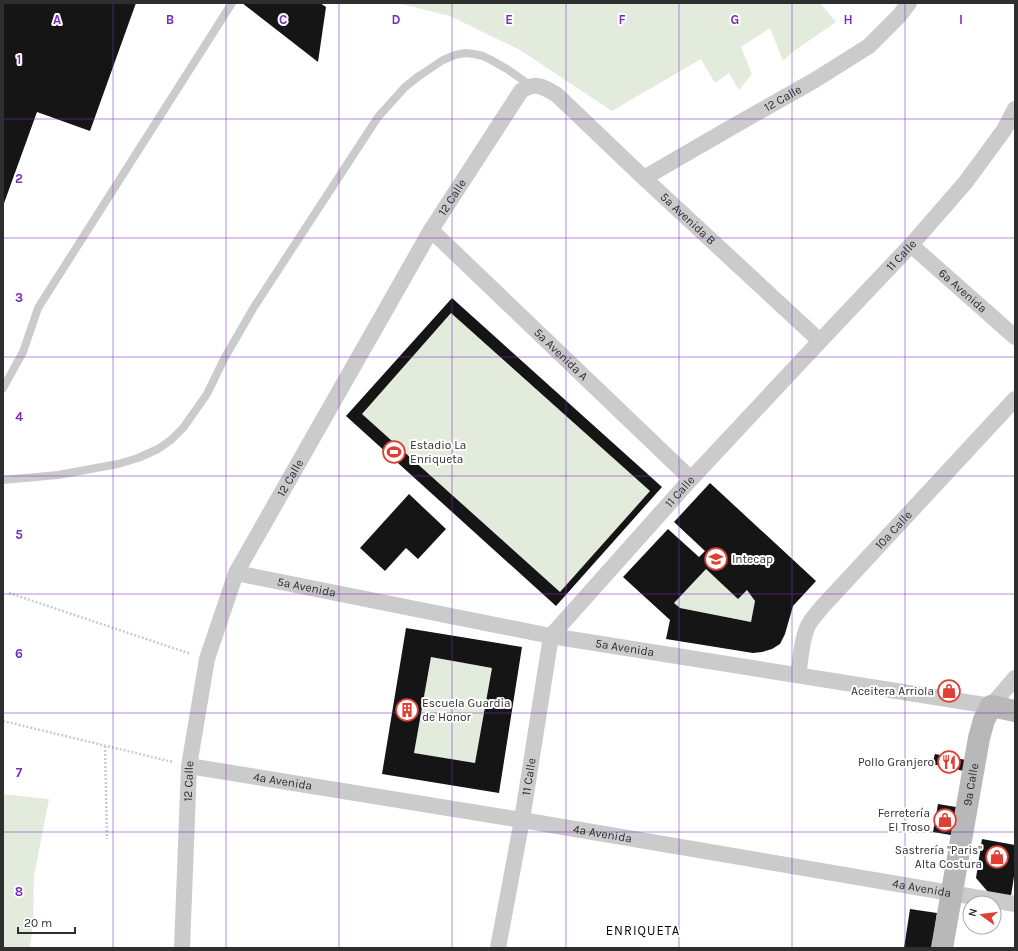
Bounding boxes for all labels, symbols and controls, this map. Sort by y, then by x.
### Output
text: A [53,12,61,27]
text: B [166,12,174,27]
text: C [279,12,287,27]
text: D [392,12,401,27]
text: E [505,12,513,27]
text: F [618,12,626,27]
text: G [731,12,739,27]
text: H [843,12,853,27]
text: I [959,12,963,27]
text: 1 [17,52,21,67]
street label: 12 Calle [762,82,804,114]
text: 2 [15,171,23,186]
street label: 12 Calle [435,176,469,218]
street label: 5a Avenida B [658,190,718,248]
street label: 11 Calle [883,237,919,274]
street label: 6a Avenida [936,266,990,316]
text: 3 [15,290,23,305]
street label: 5a Avenida A [531,325,591,384]
text: 4 [15,409,23,424]
place label: Estadio La Enriqueta [410,438,466,466]
sports icon: Estadio La Enriqueta [381,439,407,465]
street label: 12 Calle [274,457,306,499]
street label: 11 Calle [662,473,698,510]
street label: 10a Calle [872,508,915,552]
text: 5 [15,527,23,542]
school or university icon: Intecap [703,546,729,572]
place label: Intecap [732,552,773,566]
street label: 5a Avenida [276,574,337,600]
street label: 5a Avenida [594,636,655,659]
text: 6 [15,646,23,661]
shop icon: Aceitera Arriola [936,678,962,704]
place label: Aceitera Arriola [851,684,934,698]
place label: Escuela Guardia de Honor [422,696,511,724]
building icon: Escuela Guardia de Honor [394,697,420,723]
restaurant icon: Pollo Granjero [936,749,962,775]
place label: Pollo Granjero [858,755,934,769]
street label: 11 Calle [519,757,539,796]
street label: 12 Calle [181,760,197,802]
street label: 9a Calle [960,762,981,807]
text: 7 [16,765,23,780]
street label: 4a Avenida [252,770,313,793]
place label: Ferretería El Troso [878,806,930,834]
shop icon: Ferretería El Troso [932,807,958,833]
street label: 4a Avenida [572,822,633,846]
place label: Sastrería "Paris" Alta Costura [895,843,982,871]
shop icon: Sastrería "Paris" Alta Costura [984,844,1010,870]
street label: 4a Avenida [891,876,952,900]
text: 8 [15,884,23,899]
north arrow [962,895,1002,935]
text: N [966,907,980,918]
scale bar [18,909,75,935]
text: 20 m [24,916,52,930]
district label: ENRIQUETA [606,923,680,938]

